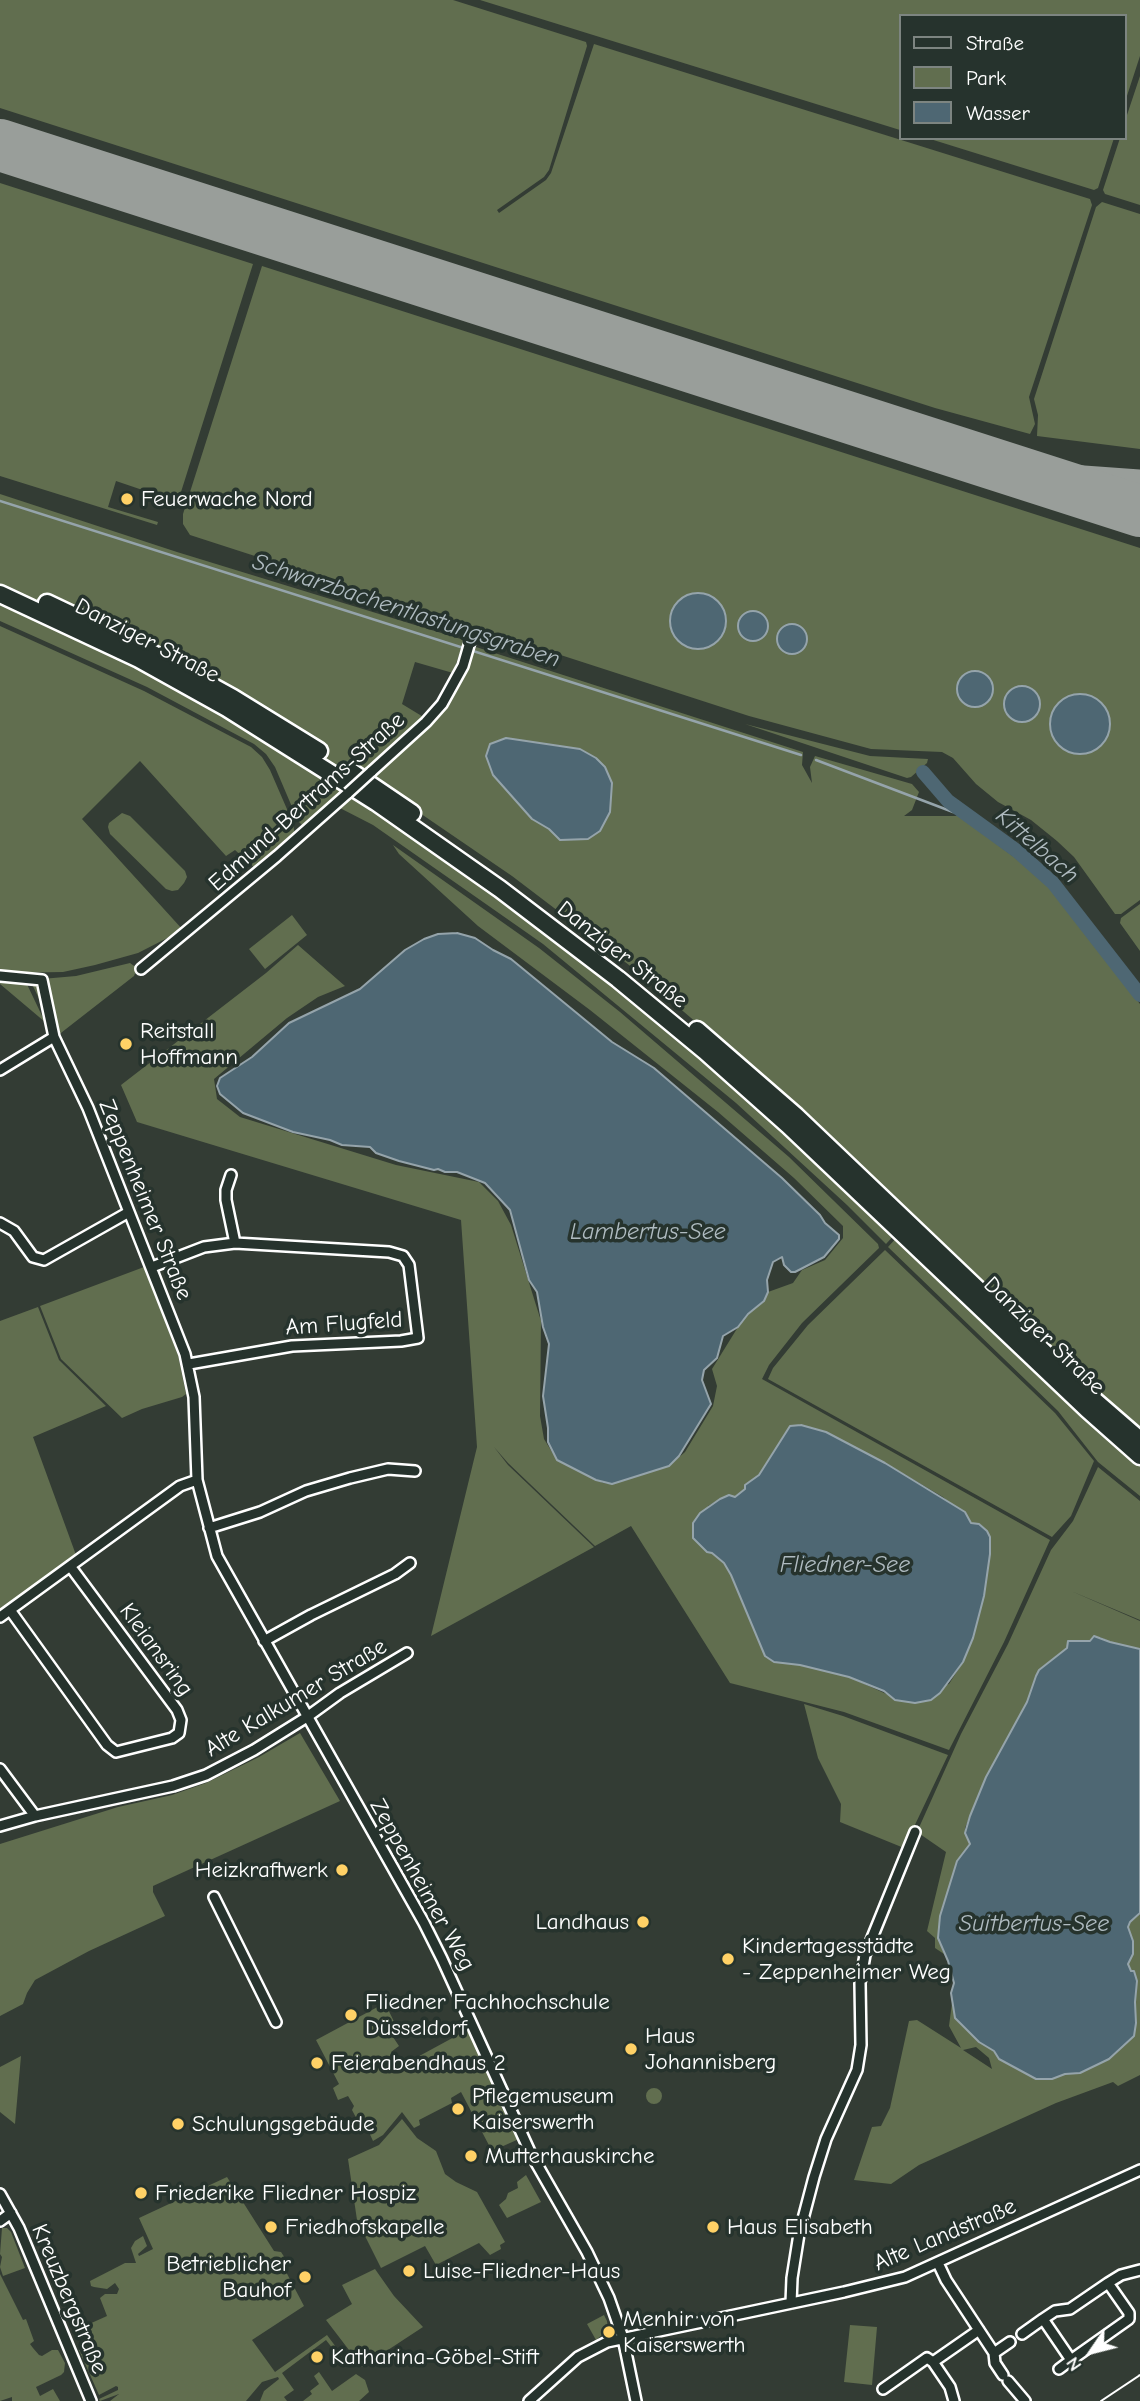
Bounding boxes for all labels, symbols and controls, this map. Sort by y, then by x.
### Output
legend [898,14,1126,140]
text: Straße [966,31,1024,55]
text: Park [966,66,1006,90]
text: Wasser [966,101,1030,125]
place label: Feuerwache Nord [141,485,313,513]
marker: Feuerwache Nord [119,491,135,507]
water label: Schwarzbachentlastungsgraben [249,548,563,674]
street label: Danziger Straße [70,593,224,689]
street label: Edmund-Bertrams-Straße [203,707,411,897]
water label: Kittelbach [990,802,1084,890]
street label: Danziger Straße [551,895,693,1015]
place label: Reitstall Hoffmann [140,1017,238,1071]
marker: Reitstall Hoffmann [118,1036,134,1052]
street label: Zeppenheimer Straße [92,1096,198,1304]
water label: Lambertus-See [570,1218,726,1246]
street label: Danziger Straße [977,1271,1111,1401]
street label: Am Flugfeld [285,1306,403,1342]
water label: Fliedner-See [780,1551,910,1579]
street label: Kleiansring [113,1598,199,1702]
street label: Alte Kalkumer Straße [200,1633,392,1763]
street label: Zeppenheimer Weg [363,1794,481,1976]
place label: Heizkraftwerk [195,1856,328,1884]
marker: Heizkraftwerk [334,1862,350,1878]
place label: Landhaus [536,1908,629,1936]
water label: Suitbertus-See [959,1910,1109,1938]
marker: Landhaus [635,1914,651,1930]
place label: Kindertagesstädte - Zeppenheimer Weg [742,1932,951,1986]
marker: Kindertagesstädte - Zeppenheimer Weg [720,1951,736,1967]
place label: Fliedner Fachhochschule Düsseldorf [365,1988,610,2042]
marker: Fliedner Fachhochschule Düsseldorf [343,2007,359,2023]
place label: Haus Johannisberg [645,2022,777,2076]
marker: Haus Johannisberg [623,2041,639,2057]
place label: Feierabendhaus 2 [331,2049,506,2077]
marker: Feierabendhaus 2 [309,2055,325,2071]
place label: Pflegemuseum Kaiserswerth [472,2082,614,2136]
marker: Pflegemuseum Kaiserswerth [450,2101,466,2117]
place label: Schulungsgebäude [192,2110,374,2138]
marker: Schulungsgebäude [170,2116,186,2132]
place label: Mutterhauskirche [485,2142,654,2170]
marker: Mutterhauskirche [463,2148,479,2164]
place label: Friederike Fliedner Hospiz [155,2179,416,2207]
marker: Friederike Fliedner Hospiz [133,2185,149,2201]
street label: Alte Landstraße [870,2193,1020,2277]
place label: Friedhofskapelle [285,2213,445,2241]
place label: Haus Elisabeth [727,2213,873,2241]
marker: Friedhofskapelle [263,2219,279,2235]
marker: Haus Elisabeth [705,2219,721,2235]
street label: Kreuzbergstraße [25,2220,113,2378]
place label: Betrieblicher Bauhof [166,2250,291,2304]
place label: Luise-Fliedner-Haus [423,2257,620,2285]
marker: Luise-Fliedner-Haus [401,2263,417,2279]
marker: Betrieblicher Bauhof [297,2269,313,2285]
place label: Menhir von Kaiserswerth [623,2305,746,2359]
north arrow [1056,2317,1126,2387]
marker: Menhir von Kaiserswerth [601,2324,617,2340]
place label: Katharina-Göbel-Stift [331,2343,539,2371]
marker: Katharina-Göbel-Stift [309,2349,325,2365]
text: N [1061,2353,1086,2375]

